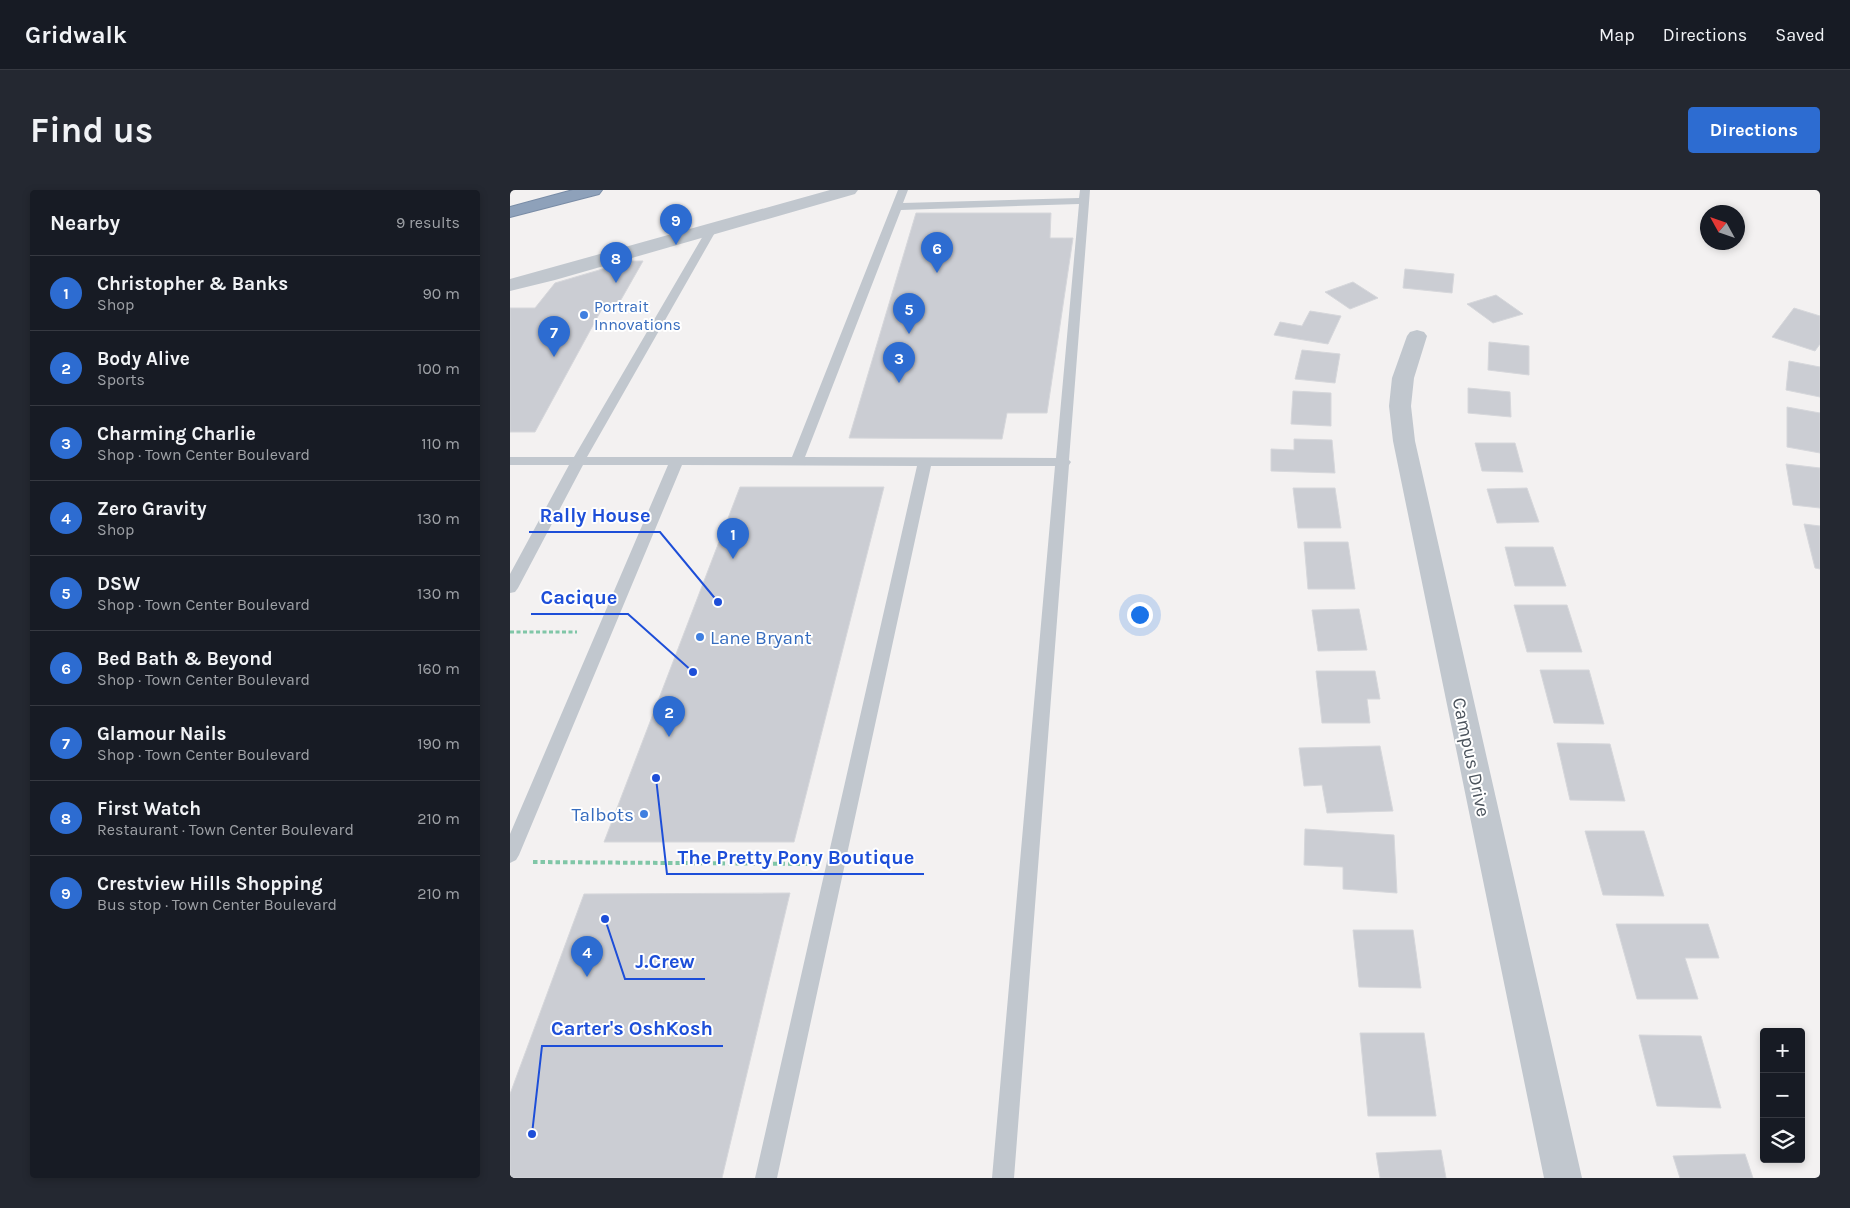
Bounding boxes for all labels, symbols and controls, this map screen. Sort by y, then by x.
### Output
text: Gridwalk [25,21,127,49]
text: Map [1599,24,1635,46]
text: Directions [1663,24,1747,46]
text: Saved [1775,24,1825,46]
button: Directions [1688,107,1820,153]
text: Find us [30,110,153,151]
pin: 9 [660,204,692,245]
north arrow [1700,205,1745,250]
text: Nearby [50,211,120,235]
text: 9 results [396,213,460,232]
pin: 6 [921,232,953,273]
pin: 8 [600,242,632,283]
text: Christopher & Banks [97,273,288,295]
text: 1 [63,284,69,303]
text: 90 m [422,284,460,303]
pin: 5 [893,293,925,334]
text: Shop [97,295,134,314]
place label: Portrait Innovations [594,297,681,334]
marker: Portrait Innovations [578,309,590,321]
pin: 7 [538,316,570,357]
pin: 3 [883,342,915,383]
text: Body Alive [97,348,190,370]
text: 2 [61,359,71,378]
text: 100 m [417,359,460,378]
text: Sports [97,370,145,389]
text: Charming Charlie [97,423,256,445]
text: 3 [61,434,71,453]
text: 110 m [421,434,460,453]
text: Shop · Town Center Boulevard [97,445,310,464]
callout: Rally House [529,497,660,532]
text: Zero Gravity [97,498,207,520]
text: Rally House [540,504,651,527]
text: 4 [61,509,71,528]
text: 130 m [417,509,460,528]
pin: 1 [717,518,749,559]
text: Shop [97,520,134,539]
text: DSW [97,573,140,595]
callout: Cacique [531,579,628,614]
text: 5 [61,584,71,603]
text: 130 m [417,584,460,603]
text: Cacique [541,586,617,609]
text: Shop · Town Center Boulevard [97,595,310,614]
your location [1127,602,1153,628]
place label: Lane Bryant [710,627,812,649]
marker: Lane Bryant [694,631,706,643]
text: Bed Bath & Beyond [97,648,273,670]
text: 6 [61,659,71,678]
text: 160 m [417,659,460,678]
text: Shop · Town Center Boulevard [97,670,310,689]
pin: 2 [653,696,685,737]
street label: Campus Drive [1448,696,1494,819]
text: Glamour Nails [97,723,227,745]
text: 7 [62,734,70,753]
text: 190 m [417,734,460,753]
text: Shop · Town Center Boulevard [97,745,310,764]
text: First Watch [97,798,201,820]
place label: Talbots [572,804,634,826]
marker: Talbots [638,808,650,820]
text: 8 [61,809,71,828]
text: 210 m [417,809,460,828]
text: Restaurant · Town Center Boulevard [97,820,354,839]
callout: The Pretty Pony Boutique [667,839,924,874]
text: The Pretty Pony Boutique [678,846,914,869]
text: Crestview Hills Shopping [97,873,323,895]
text: 9 [61,884,71,903]
text: 210 m [417,884,460,903]
text: Bus stop · Town Center Boulevard [97,895,337,914]
pin: 4 [571,936,603,977]
callout: J.Crew [625,944,705,979]
text: J.Crew [635,950,695,973]
callout: Carter's OshKosh [542,1011,723,1046]
text: Carter's OshKosh [551,1017,713,1040]
map controls [1760,1028,1805,1163]
button: + [1760,1028,1805,1073]
button: − [1760,1073,1805,1118]
button: layers [1760,1118,1805,1163]

